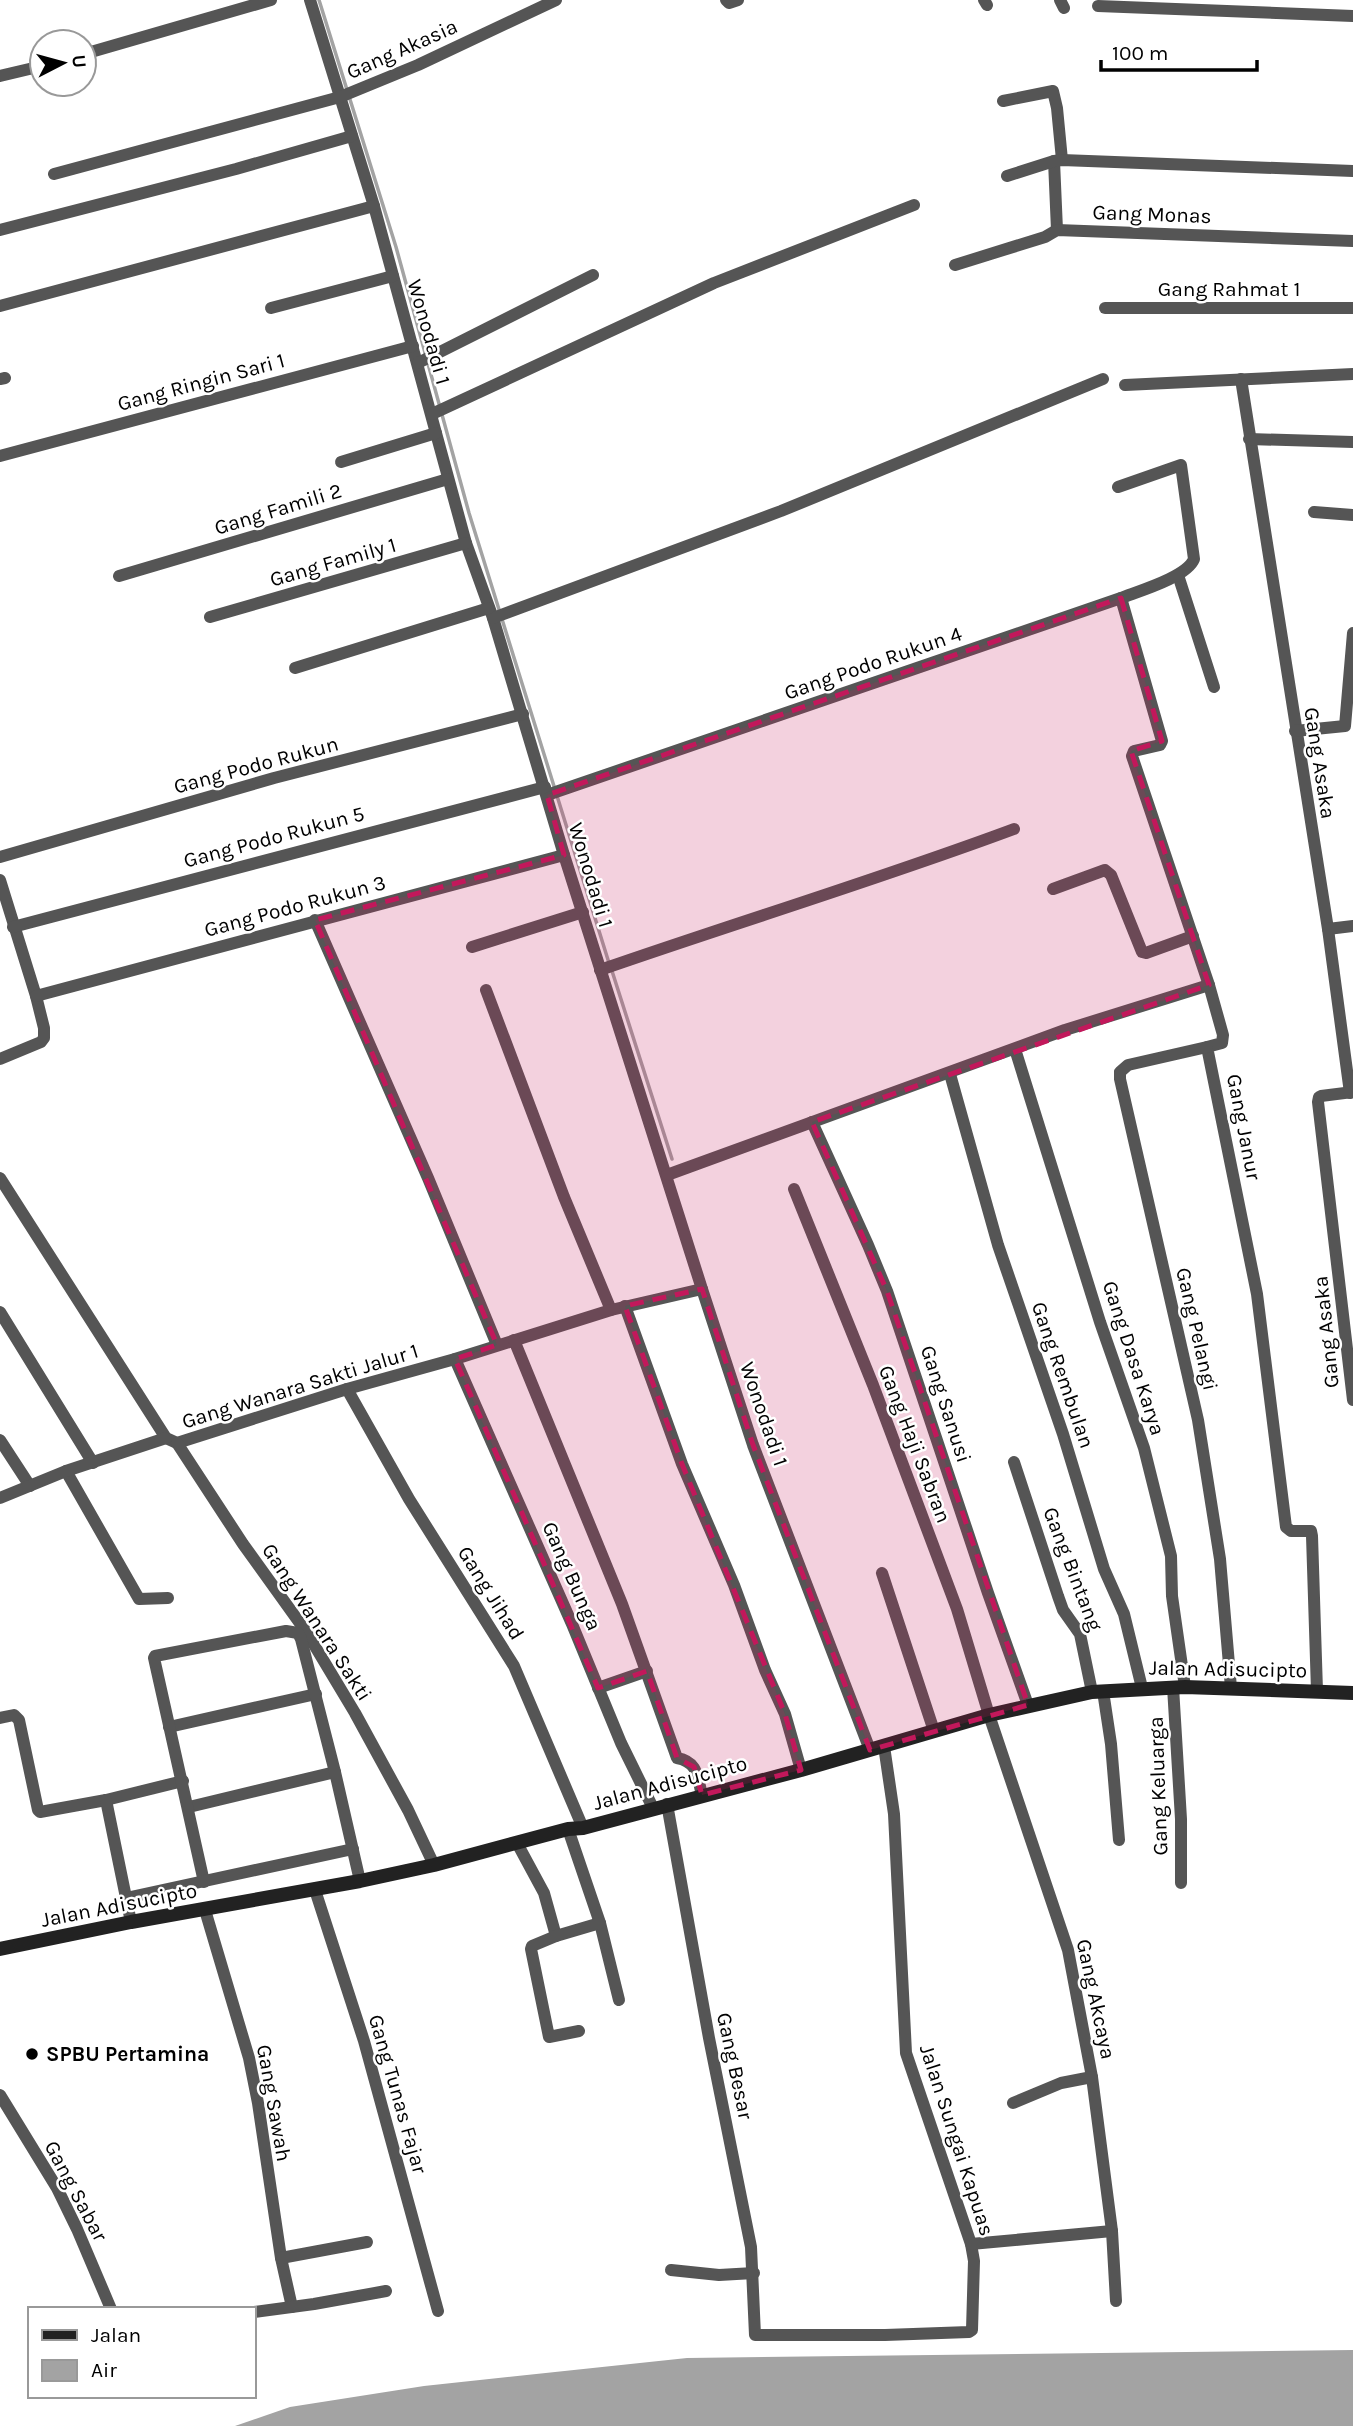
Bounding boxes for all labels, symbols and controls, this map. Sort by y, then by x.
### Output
street label: Gang Akasia [343,14,461,84]
north arrow [28,28,98,98]
scale bar [1101,28,1257,72]
text: 100 m [1112,41,1169,65]
text: U [67,54,91,69]
street label: Gang Monas [1092,200,1212,228]
street label: Wonodadi 1 [403,277,455,387]
street label: Gang Rahmat 1 [1158,277,1300,301]
street label: Gang Ringin Sari 1 [115,348,287,416]
street label: Gang Famili 2 [211,478,345,540]
street label: Gang Family 1 [267,533,399,591]
street label: Gang Podo Rukun 4 [781,621,965,705]
street label: Gang Asaka [1299,705,1341,821]
street label: Gang Podo Rukun [171,731,341,799]
street label: Gang Podo Rukun 5 [181,801,367,873]
street label: Wonodadi 1 [564,820,618,930]
street label: Gang Podo Rukun 3 [202,870,388,942]
street label: Gang Janur [1222,1072,1266,1183]
street label: Gang Pelangi [1171,1265,1223,1393]
street label: Gang Asaka [1308,1275,1344,1389]
street label: Gang Dasa Karya [1098,1278,1170,1438]
street label: Gang Rembulan [1027,1299,1099,1451]
street label: Gang Wanara Sakti Jalur 1 [179,1339,421,1433]
street label: Gang Sanusi [916,1342,976,1466]
street label: Wonodadi 1 [735,1359,793,1469]
street label: Gang Haji Sabran [874,1362,956,1526]
street label: Gang Bintang [1038,1504,1108,1634]
street label: Gang Bunga [537,1518,607,1634]
street label: Gang Wanara Sakti [257,1539,377,1705]
street label: Gang Jihad [453,1542,529,1644]
street label: Jalan Adisucipto [1149,1656,1307,1682]
street label: Gang Keluarga [1144,1716,1172,1856]
street label: Jalan Adisucipto [590,1751,750,1815]
street label: Jalan Adisucipto [39,1878,199,1932]
street label: Gang Akcaya [1072,1937,1120,2061]
street label: Gang Besar [712,2010,758,2122]
street label: Gang Tunas Fajar [364,2012,432,2177]
street label: Jalan Sungai Kapuas [915,2041,999,2239]
place label: SPBU Pertamina [46,2042,209,2066]
street label: Gang Sawah [252,2043,296,2163]
marker: SPBU Pertamina [24,2046,40,2062]
street label: Gang Sabar [39,2137,113,2246]
legend [28,2307,256,2398]
text: Jalan [91,2323,141,2347]
text: Air [91,2358,117,2382]

